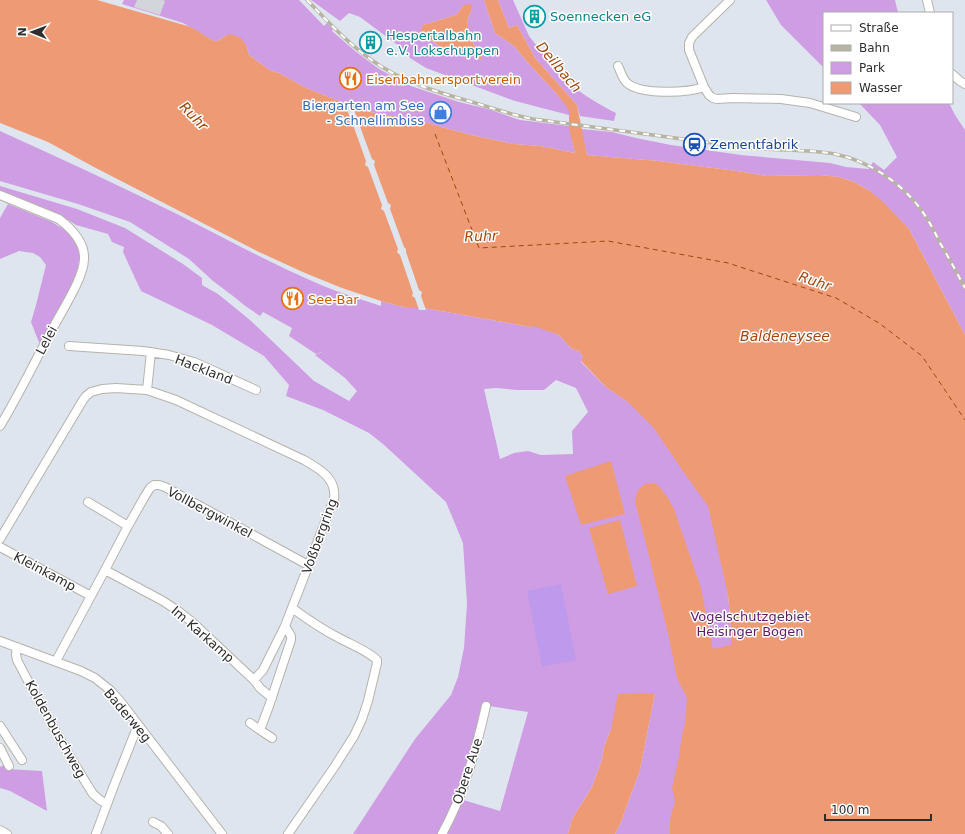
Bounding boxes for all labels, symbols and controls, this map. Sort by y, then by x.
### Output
building icon: Soennecken eG [522,3,548,29]
place label: Soennecken eG [550,9,651,24]
north arrow [12,12,52,52]
legend [823,12,953,104]
text: Straße [859,21,899,35]
text: N [16,27,29,37]
place label: Hespertalbahn e.V. Lokschuppen [386,28,499,58]
building icon: Hespertalbahn e.V. Lokschuppen [357,29,383,55]
water label: Deilbach [533,38,585,96]
text: Bahn [859,41,890,55]
text: Park [859,61,885,75]
restaurant icon: Eisenbahnersportverein [337,66,363,92]
place label: Eisenbahnersportverein [366,72,521,87]
text: Wasser [859,81,902,95]
water label: Ruhr [177,98,212,134]
place label: Biergarten am See - Schnellimbiss [302,98,424,128]
shop icon: Biergarten am See - Schnellimbiss [427,99,453,125]
station icon: Zementfabrik [681,131,707,157]
place label: Zementfabrik [710,137,799,152]
water label: Ruhr [464,227,499,245]
water label: Ruhr [797,268,834,294]
restaurant icon: See-Bar [279,286,305,312]
place label: See-Bar [308,292,359,307]
street label: Lelei [33,323,60,357]
water label: Baldeneysee [740,328,830,344]
street label: Hackland [173,352,235,387]
street label: Vollbergwinkel [165,484,255,541]
street label: Voßbergring [299,496,340,576]
street label: Kleinkamp [11,549,78,594]
street label: Im Karkamp [168,603,237,666]
park label: Vogelschutzgebiet Heisinger Bogen [690,609,810,639]
street label: Koldenbuschweg [22,678,89,781]
street label: Baderweg [101,685,154,745]
street label: Obere Aue [450,736,485,806]
scale bar [825,796,931,822]
text: 100 m [831,803,869,817]

